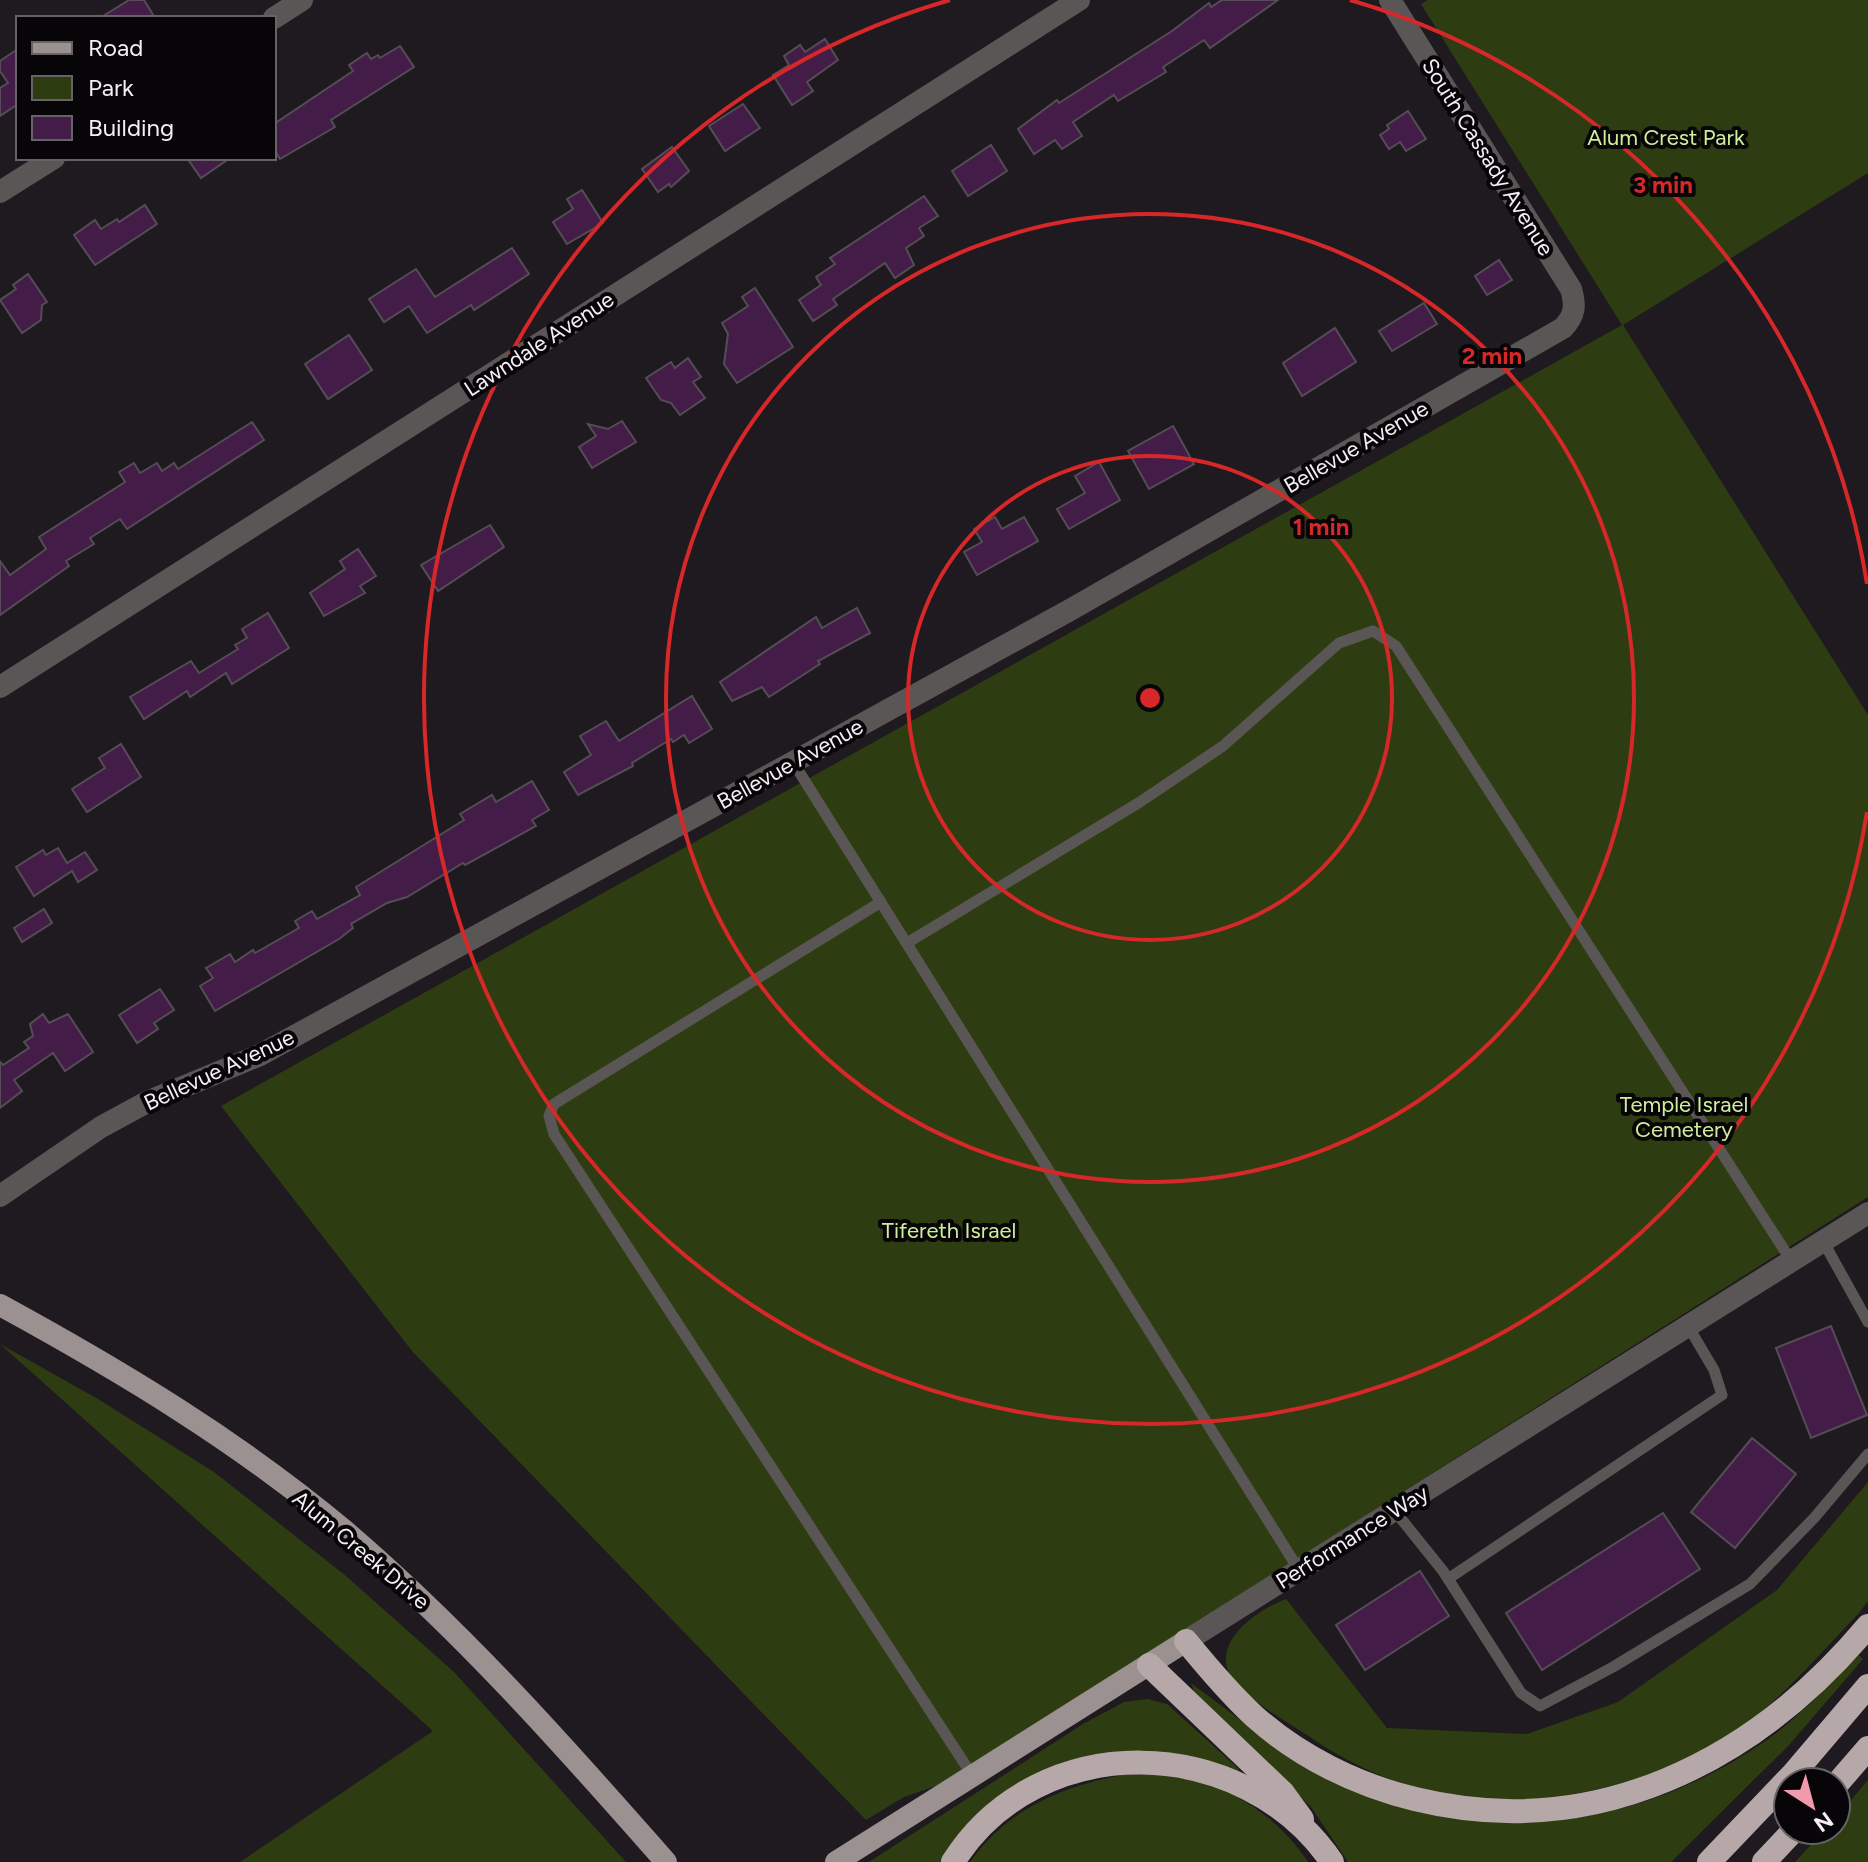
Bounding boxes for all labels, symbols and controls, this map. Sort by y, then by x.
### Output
legend [16,16,276,160]
text: Road [88,33,143,62]
street label: South Cassady Avenue [1416,53,1560,261]
text: Park [88,73,134,102]
text: Building [88,113,174,142]
park label: Alum Crest Park [1587,124,1745,151]
text: 3 min [1633,170,1693,199]
street label: Lawndale Avenue [459,286,619,402]
text: 2 min [1462,341,1522,370]
street label: Bellevue Avenue [1279,395,1433,499]
text: 1 min [1293,512,1349,541]
centre of rings [1136,684,1164,712]
street label: Bellevue Avenue [712,713,868,815]
street label: Bellevue Avenue [140,1023,298,1117]
park label: Temple Israel Cemetery [1620,1091,1748,1143]
park label: Tifereth Israel [882,1217,1016,1244]
street label: Performance Way [1271,1479,1434,1595]
street label: Alum Creek Drive [287,1485,435,1615]
north arrow [1772,1766,1852,1846]
text: N [1809,1806,1838,1838]

